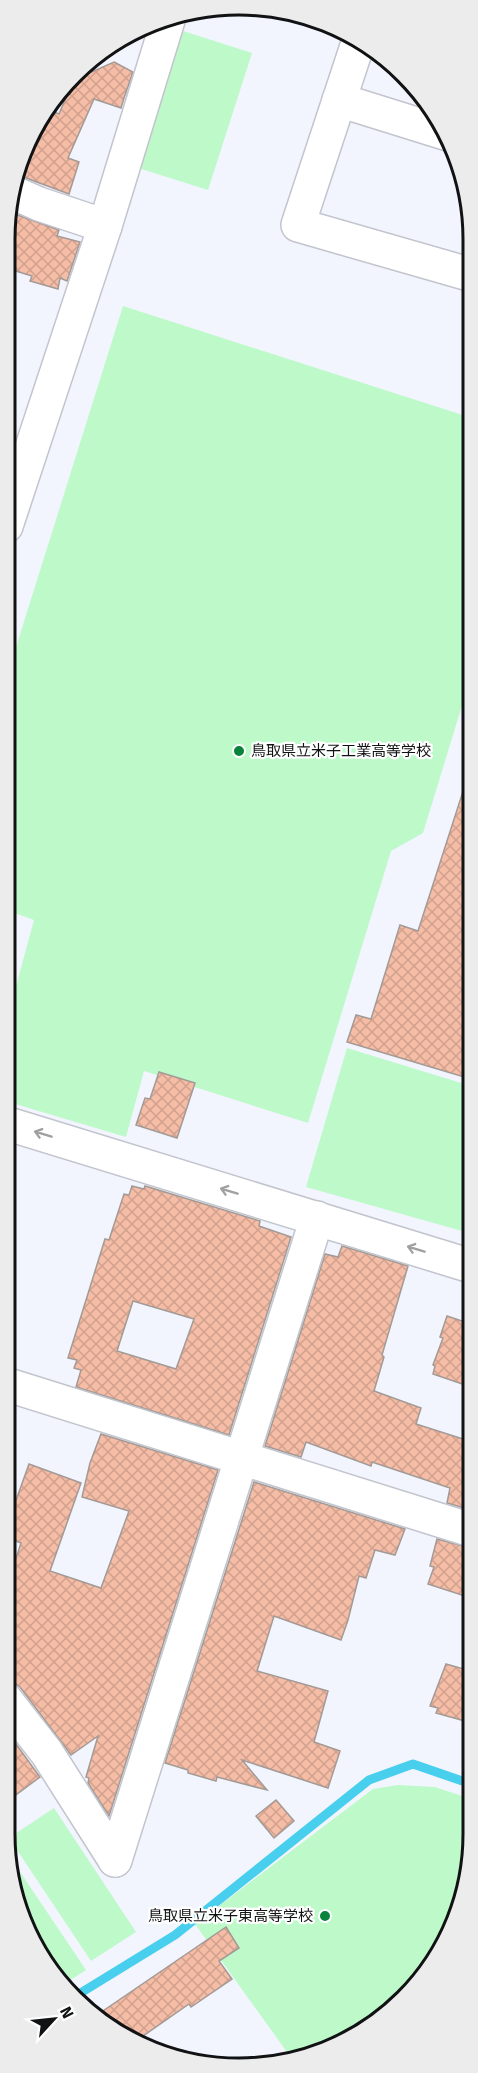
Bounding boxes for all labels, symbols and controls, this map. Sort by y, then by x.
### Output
place label: 鳥取県立米子工業高等学校 [251,742,431,760]
marker: 鳥取県立米子工業高等学校 [232,744,246,758]
one-way arrow [34,1128,53,1139]
one-way arrow [220,1185,239,1196]
one-way arrow [407,1243,426,1254]
place label: 鳥取県立米子東高等学校 [148,1907,313,1925]
marker: 鳥取県立米子東高等学校 [318,1909,332,1923]
north arrow [24,1989,84,2049]
text: N [56,2003,78,2021]

